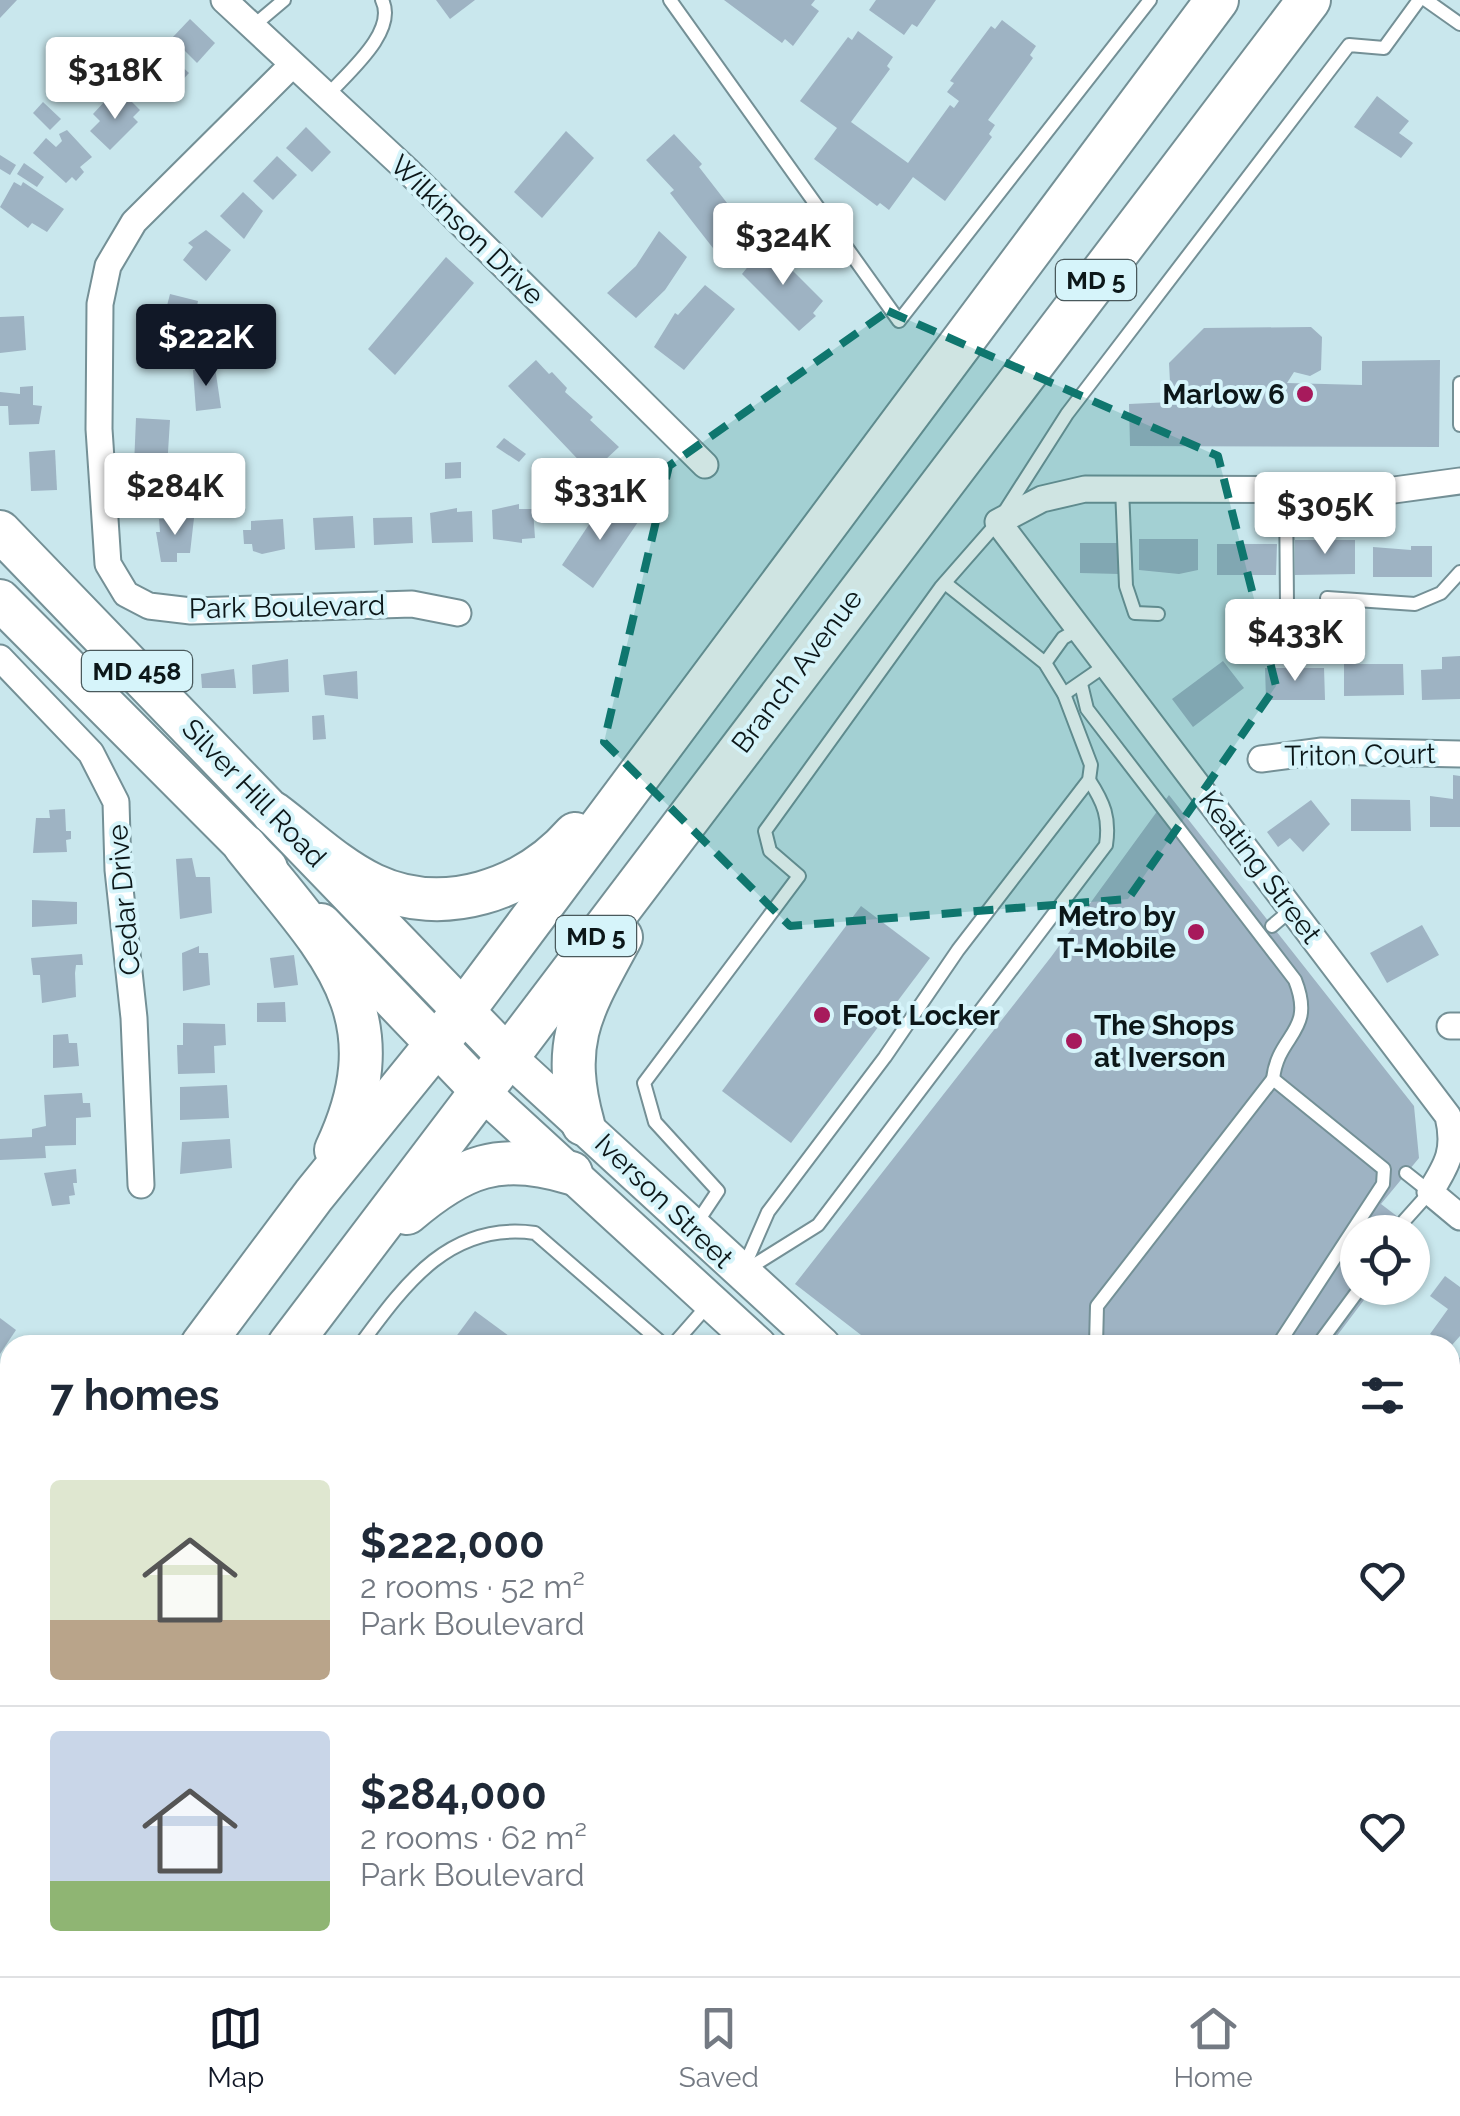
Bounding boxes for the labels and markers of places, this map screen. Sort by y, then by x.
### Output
pin: $318K [45,37,185,122]
pin: $324K [713,203,853,288]
pin: $222K [136,304,276,389]
place label: Marlow 6 [1162,378,1285,411]
marker: Marlow 6 [1294,383,1316,405]
pin: $284K [105,453,245,538]
pin: $331K [530,458,670,543]
pin: $305K [1255,472,1395,557]
pin: $433K [1225,599,1365,684]
place label: Metro by T-Mobile [1057,900,1177,965]
marker: Metro by T-Mobile [1185,921,1207,943]
place label: Foot Locker [842,999,1000,1032]
marker: Foot Locker [811,1004,833,1026]
place label: The Shops at Iverson [1094,1009,1234,1074]
marker: The Shops at Iverson [1063,1030,1085,1052]

